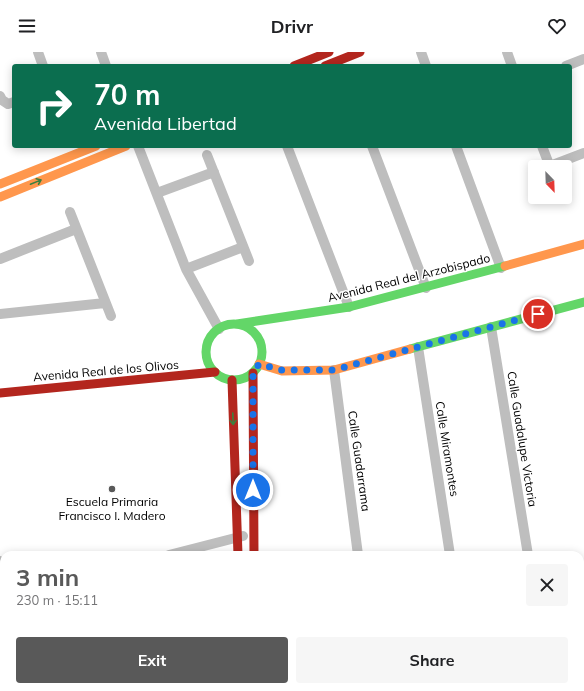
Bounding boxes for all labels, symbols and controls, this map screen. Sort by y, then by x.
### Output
icon: menu [16,15,38,37]
text: Drivr [271,15,313,38]
icon: heart [546,15,568,37]
text: 70 m [94,77,160,112]
icon: right [28,80,80,132]
text: Avenida Libertad [94,112,237,135]
north arrow [528,160,572,204]
map controls [528,160,572,204]
one-way arrow [30,178,42,186]
street label: Avenida Real del Arzobispado [326,250,492,305]
pin [521,297,555,331]
icon: arrive [527,303,549,325]
street label: Avenida Real de los Olivos [32,357,180,384]
street label: Calle Guadalupe Victoria [504,370,541,508]
street label: Calle Miramontes [433,400,462,498]
street label: Calle Guadarrama [345,410,374,512]
one-way arrow [229,412,237,425]
position arrow [232,469,274,511]
marker: Escuela Primaria Francisco I. Madero [107,484,117,494]
place label: Escuela Primaria Francisco I. Madero [58,494,166,523]
text: 3 min [16,562,79,592]
button: close [526,564,568,606]
text: 230 m · 15:11 [16,592,98,608]
button: Exit [16,637,288,683]
button: Share [296,637,568,683]

